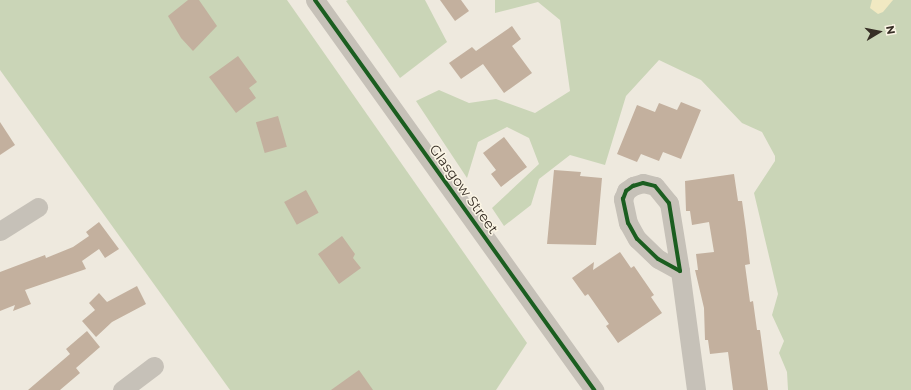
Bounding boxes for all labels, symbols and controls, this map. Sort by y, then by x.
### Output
north arrow [859,12,899,52]
text: N [883,24,898,36]
street label: Glasgow Street [426,141,502,237]

